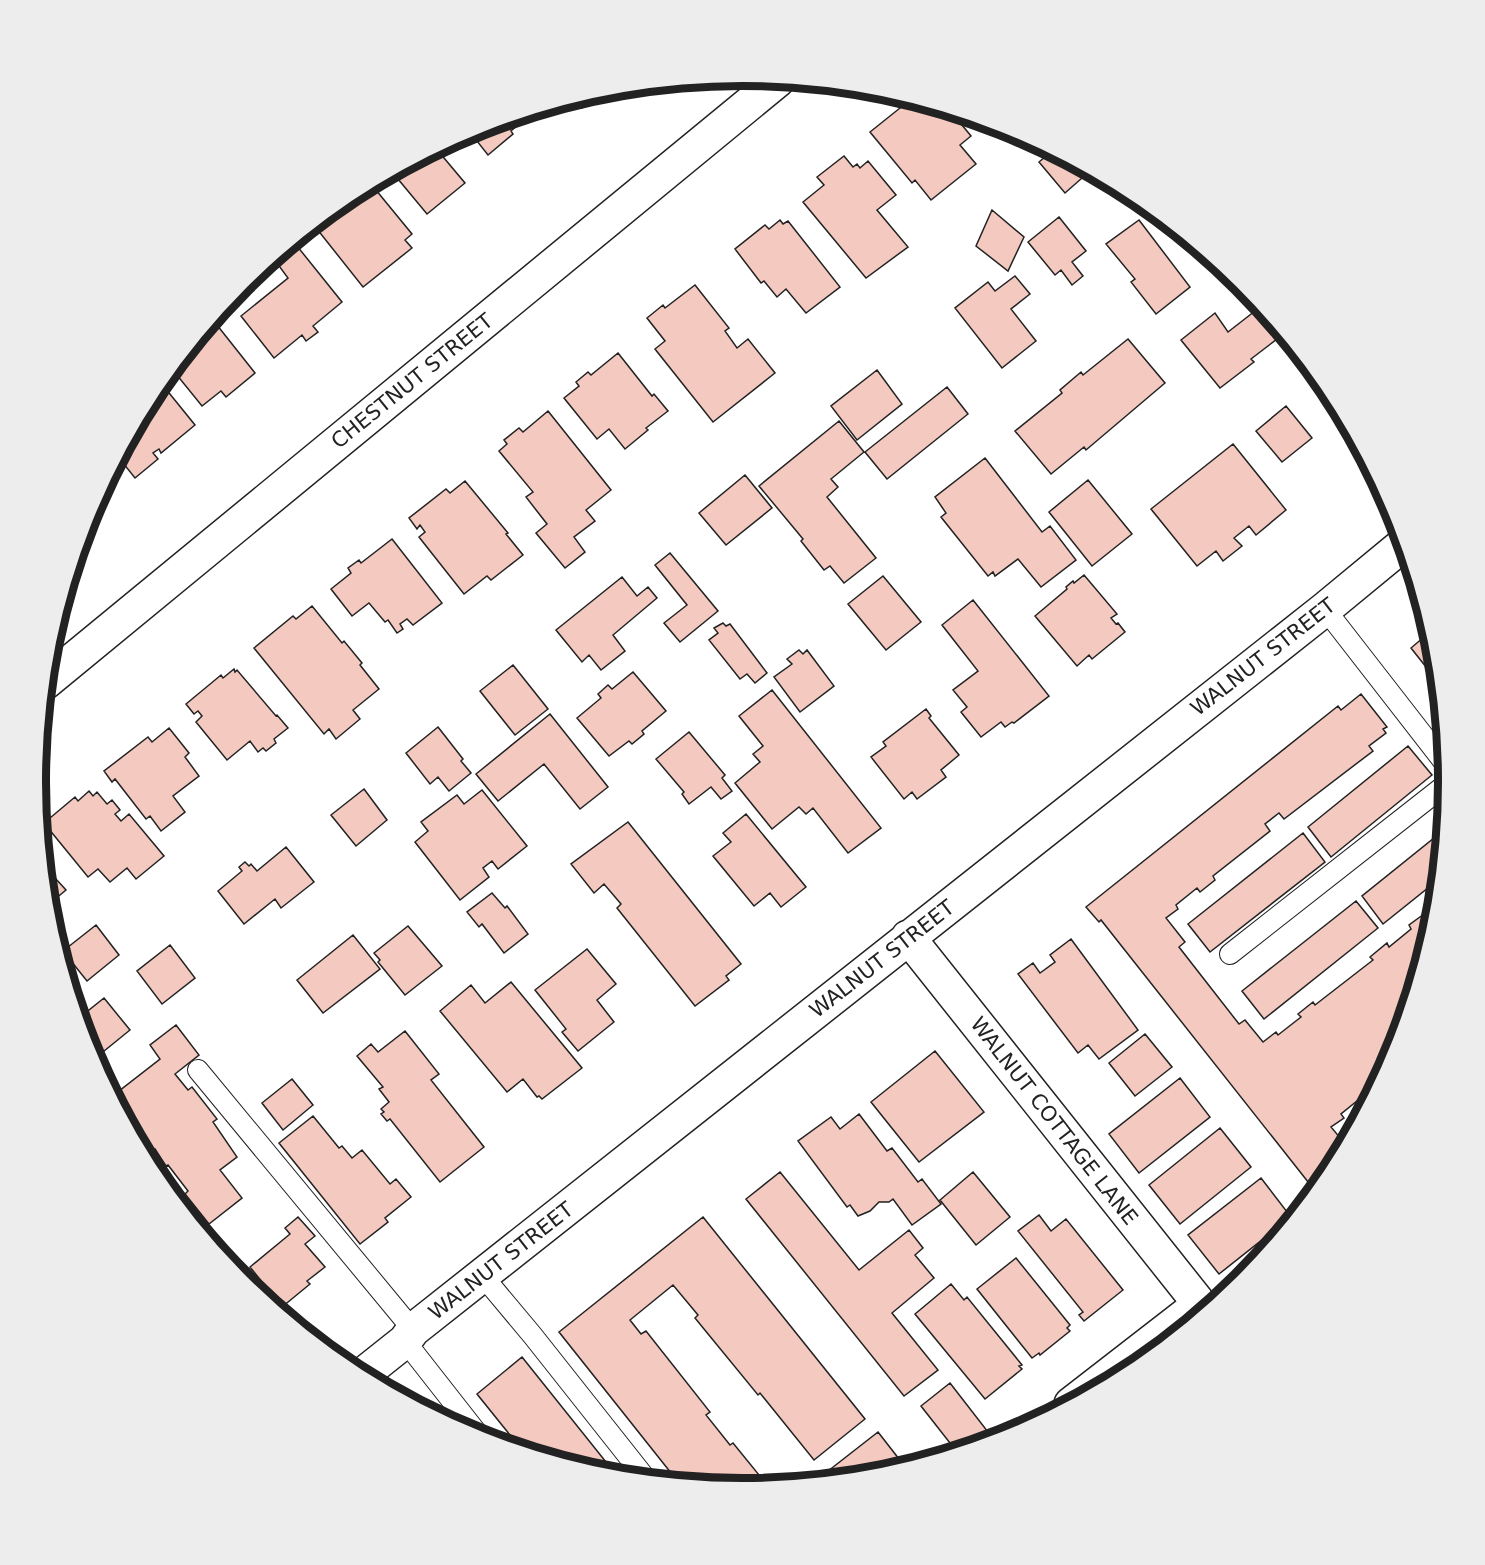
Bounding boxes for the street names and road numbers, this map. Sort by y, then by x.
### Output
street label: CHESTNUT STREET [327,308,498,453]
street label: WALNUT STREET [1186,593,1340,721]
street label: WALNUT STREET [805,895,959,1023]
street label: WALNUT COTTAGE LANE [965,1012,1143,1230]
street label: WALNUT STREET [424,1197,578,1325]

